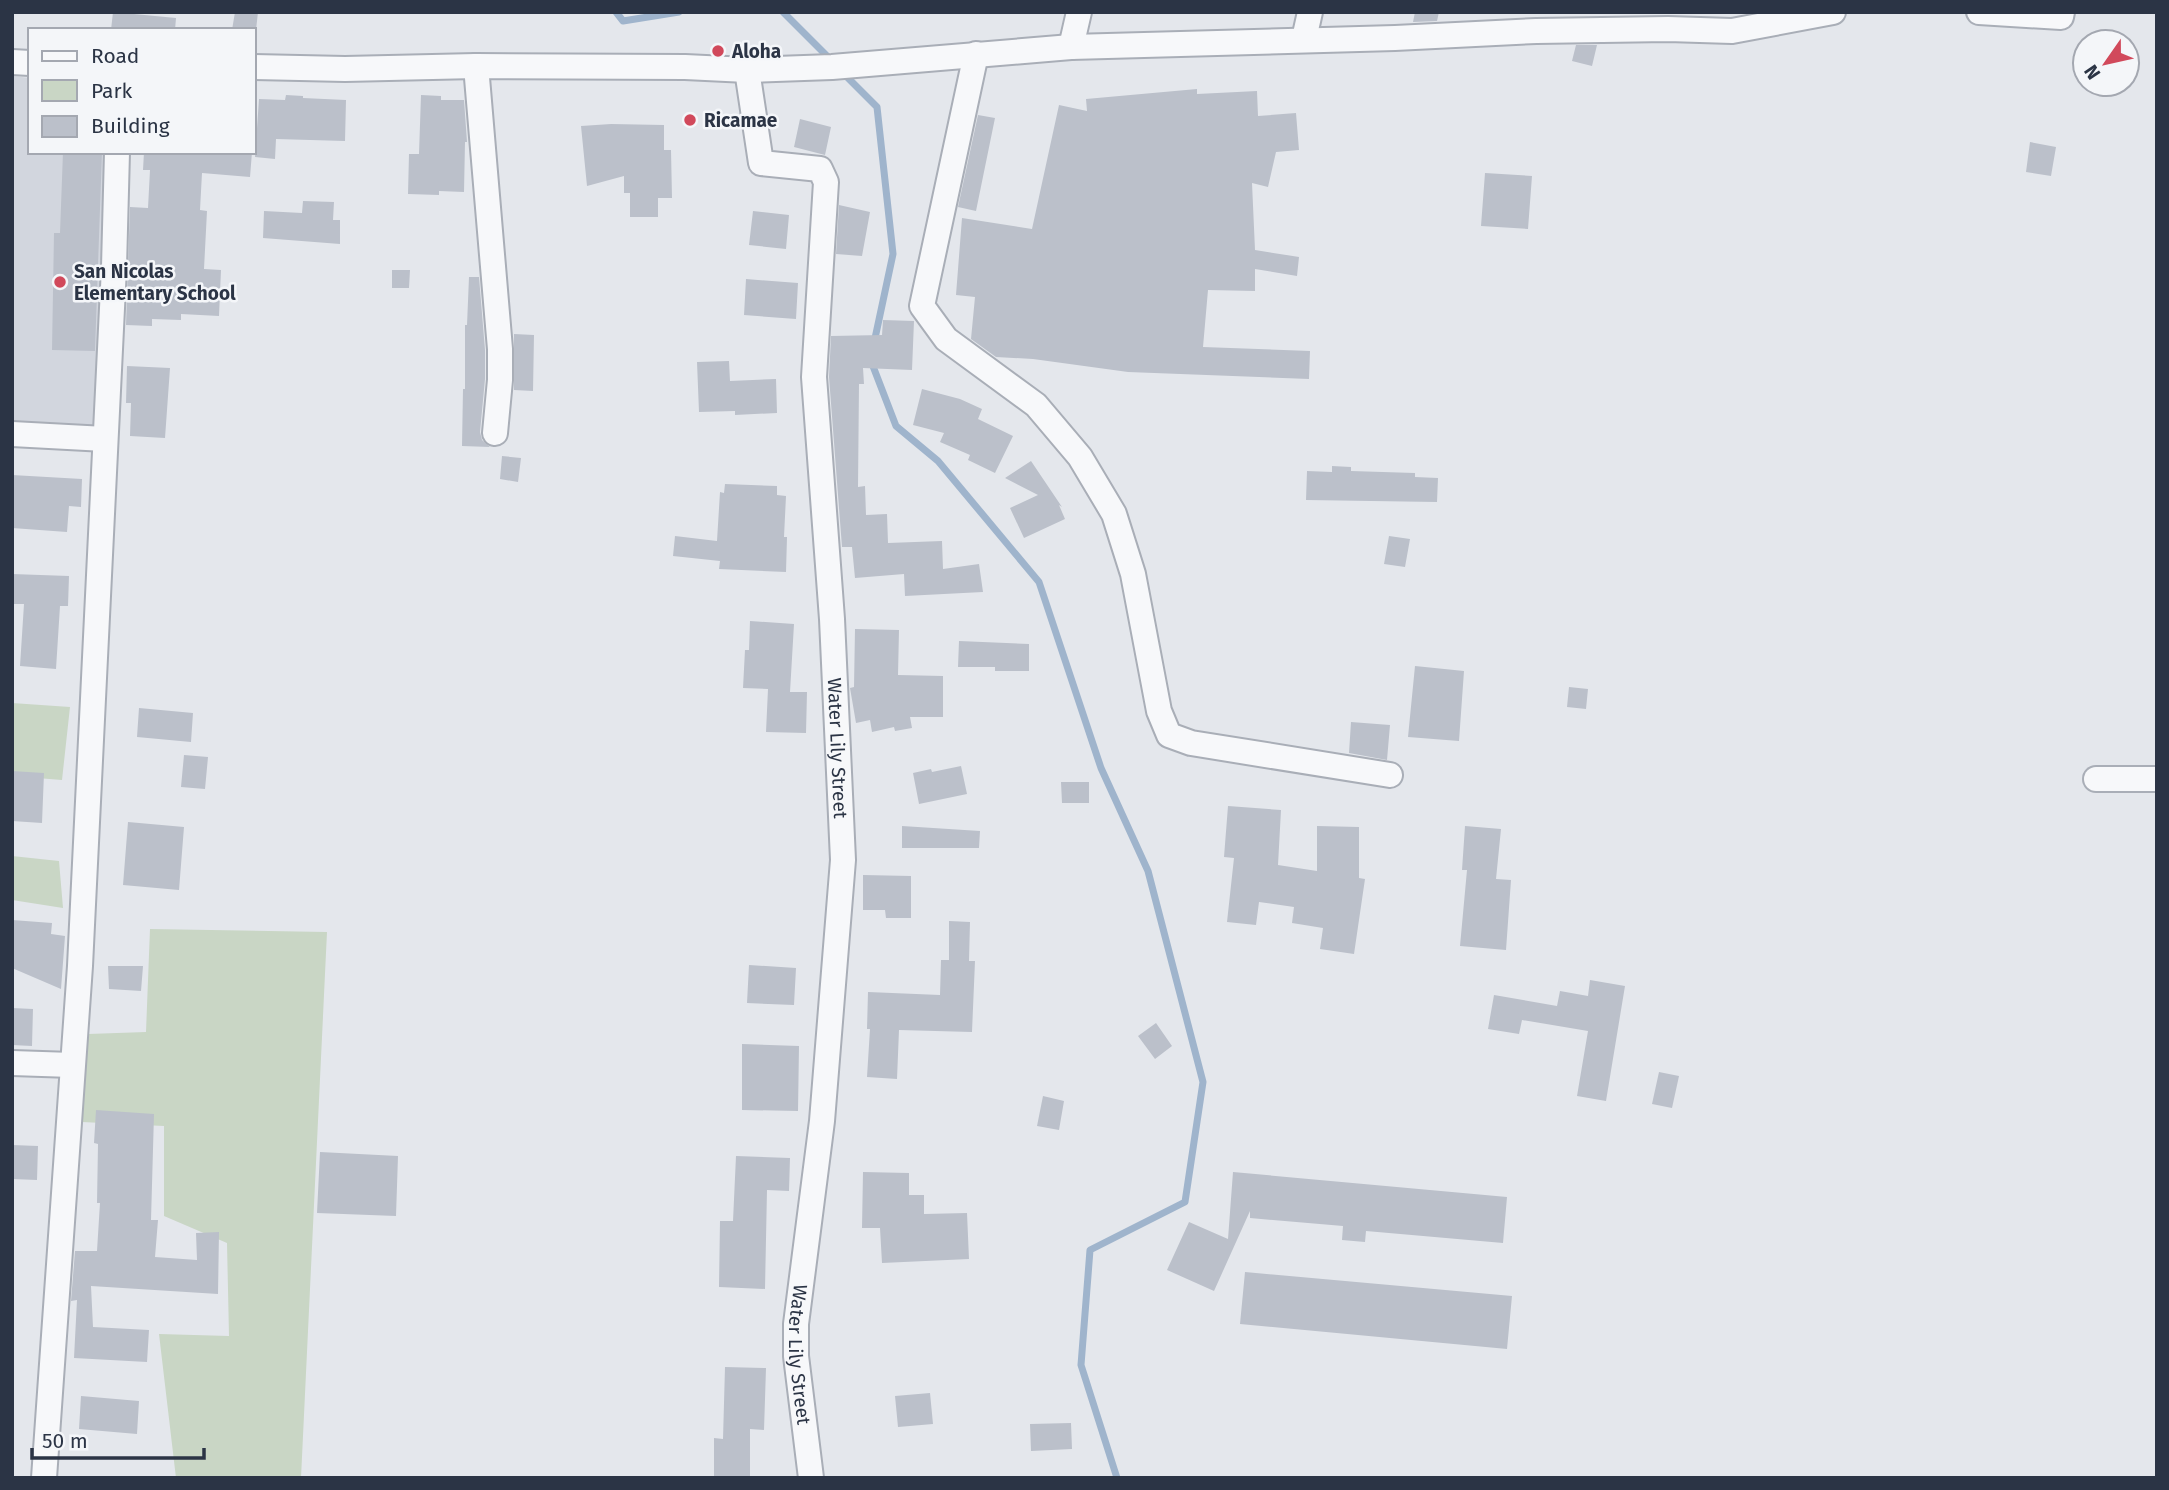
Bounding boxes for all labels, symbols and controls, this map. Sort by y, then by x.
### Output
legend [28,28,256,154]
north arrow [2071,28,2141,98]
place label: Aloha [731,40,781,63]
text: Road [91,43,139,69]
marker: Aloha [710,43,726,59]
text: N [2079,61,2105,84]
text: Park [91,78,133,104]
place label: Ricamae [704,109,777,132]
marker: Ricamae [682,112,698,128]
text: Building [91,113,170,139]
place label: San Nicolas Elementary School [74,260,236,305]
marker: San Nicolas Elementary School [52,274,68,290]
street label: Water Lily Street [823,677,852,819]
street label: Water Lily Street [784,1283,815,1426]
scale bar [32,1416,203,1460]
text: 50 m [42,1428,88,1454]

